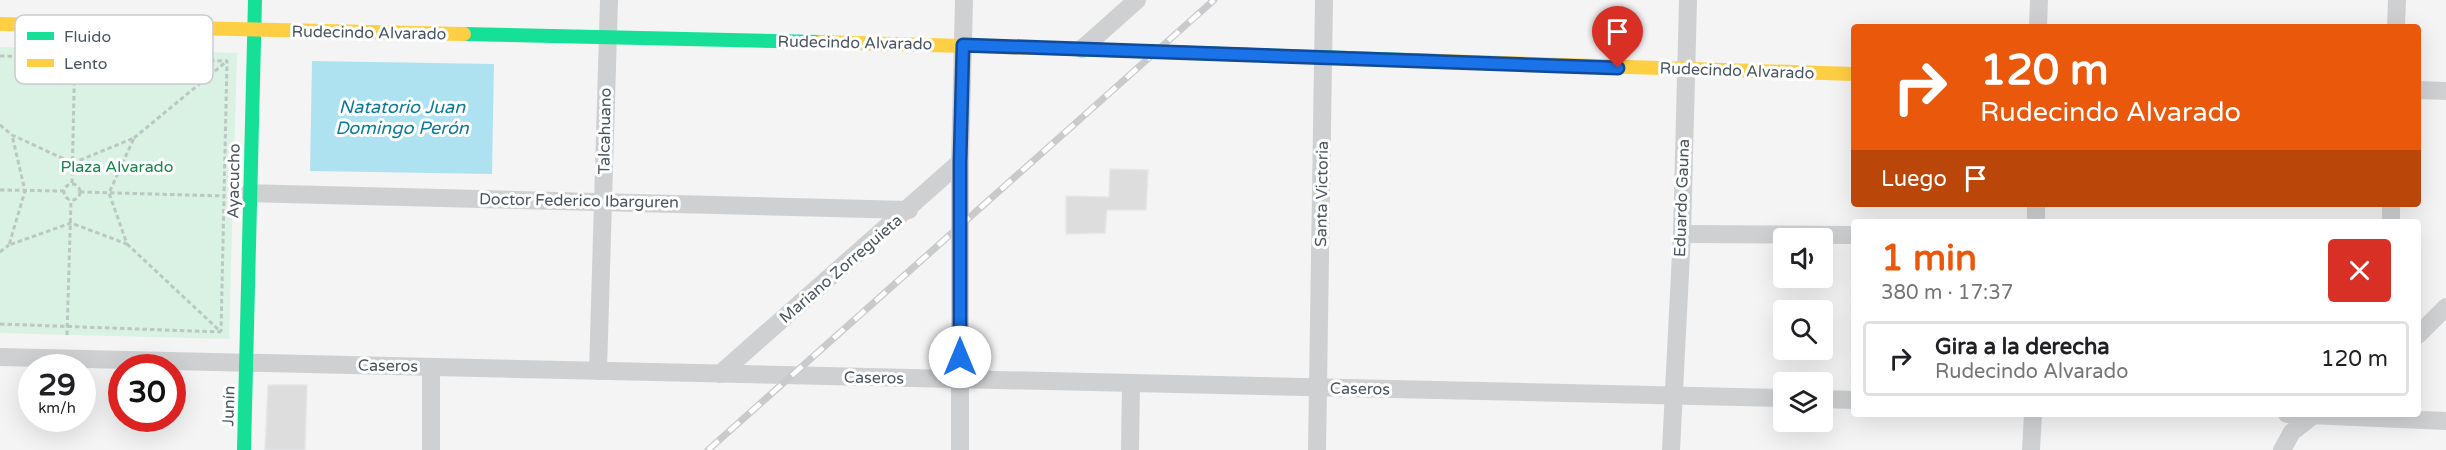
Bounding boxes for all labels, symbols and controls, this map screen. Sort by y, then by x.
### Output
pin [1592,6,1643,68]
legend [15,15,213,84]
icon: arrive [1601,15,1634,48]
street label: Rudecindo Alvarado [291,22,447,44]
text: Fluido [64,27,111,47]
street label: Rudecindo Alvarado [777,32,933,54]
text: 120 m [1980,45,2109,96]
icon: right [1881,48,1959,126]
text: Lento [64,54,108,74]
street label: Rudecindo Alvarado [1659,58,1815,84]
street label: Talcahuano [594,87,616,175]
water label: Natatorio Juan Domingo Perón [335,96,470,139]
text: Rudecindo Alvarado [1980,96,2241,129]
street label: Eduardo Gauna [1670,139,1694,257]
street label: Santa Victoria [1311,141,1333,247]
street label: Ayacucho [223,143,245,219]
park label: Plaza Alvarado [61,157,173,177]
icon: arrive [1959,162,1992,195]
text: Luego [1881,166,1947,192]
street label: Doctor Federico Ibarguren [479,189,679,213]
street label: Mariano Zorreguieta [776,210,906,328]
map controls [1773,228,1833,432]
button: sound [1773,228,1833,288]
text: 1 min [1881,237,1977,280]
button: close [2328,239,2391,302]
text: 380 m · 17:37 [1881,281,2013,305]
button: search [1773,300,1833,360]
position arrow [928,325,992,389]
text: Gira a la derecha [1935,334,2110,360]
icon: right [1884,342,1917,375]
text: 120 m [2321,346,2388,372]
speed limit sign: 30 [108,354,186,432]
street label: Caseros [358,355,418,377]
text: Rudecindo Alvarado [1935,360,2128,384]
text: 29 [38,367,76,404]
street label: Caseros [844,367,904,389]
button: layers [1773,372,1833,432]
street label: Caseros [1330,378,1390,400]
street label: Junín [218,385,240,427]
text: km/h [38,399,76,417]

